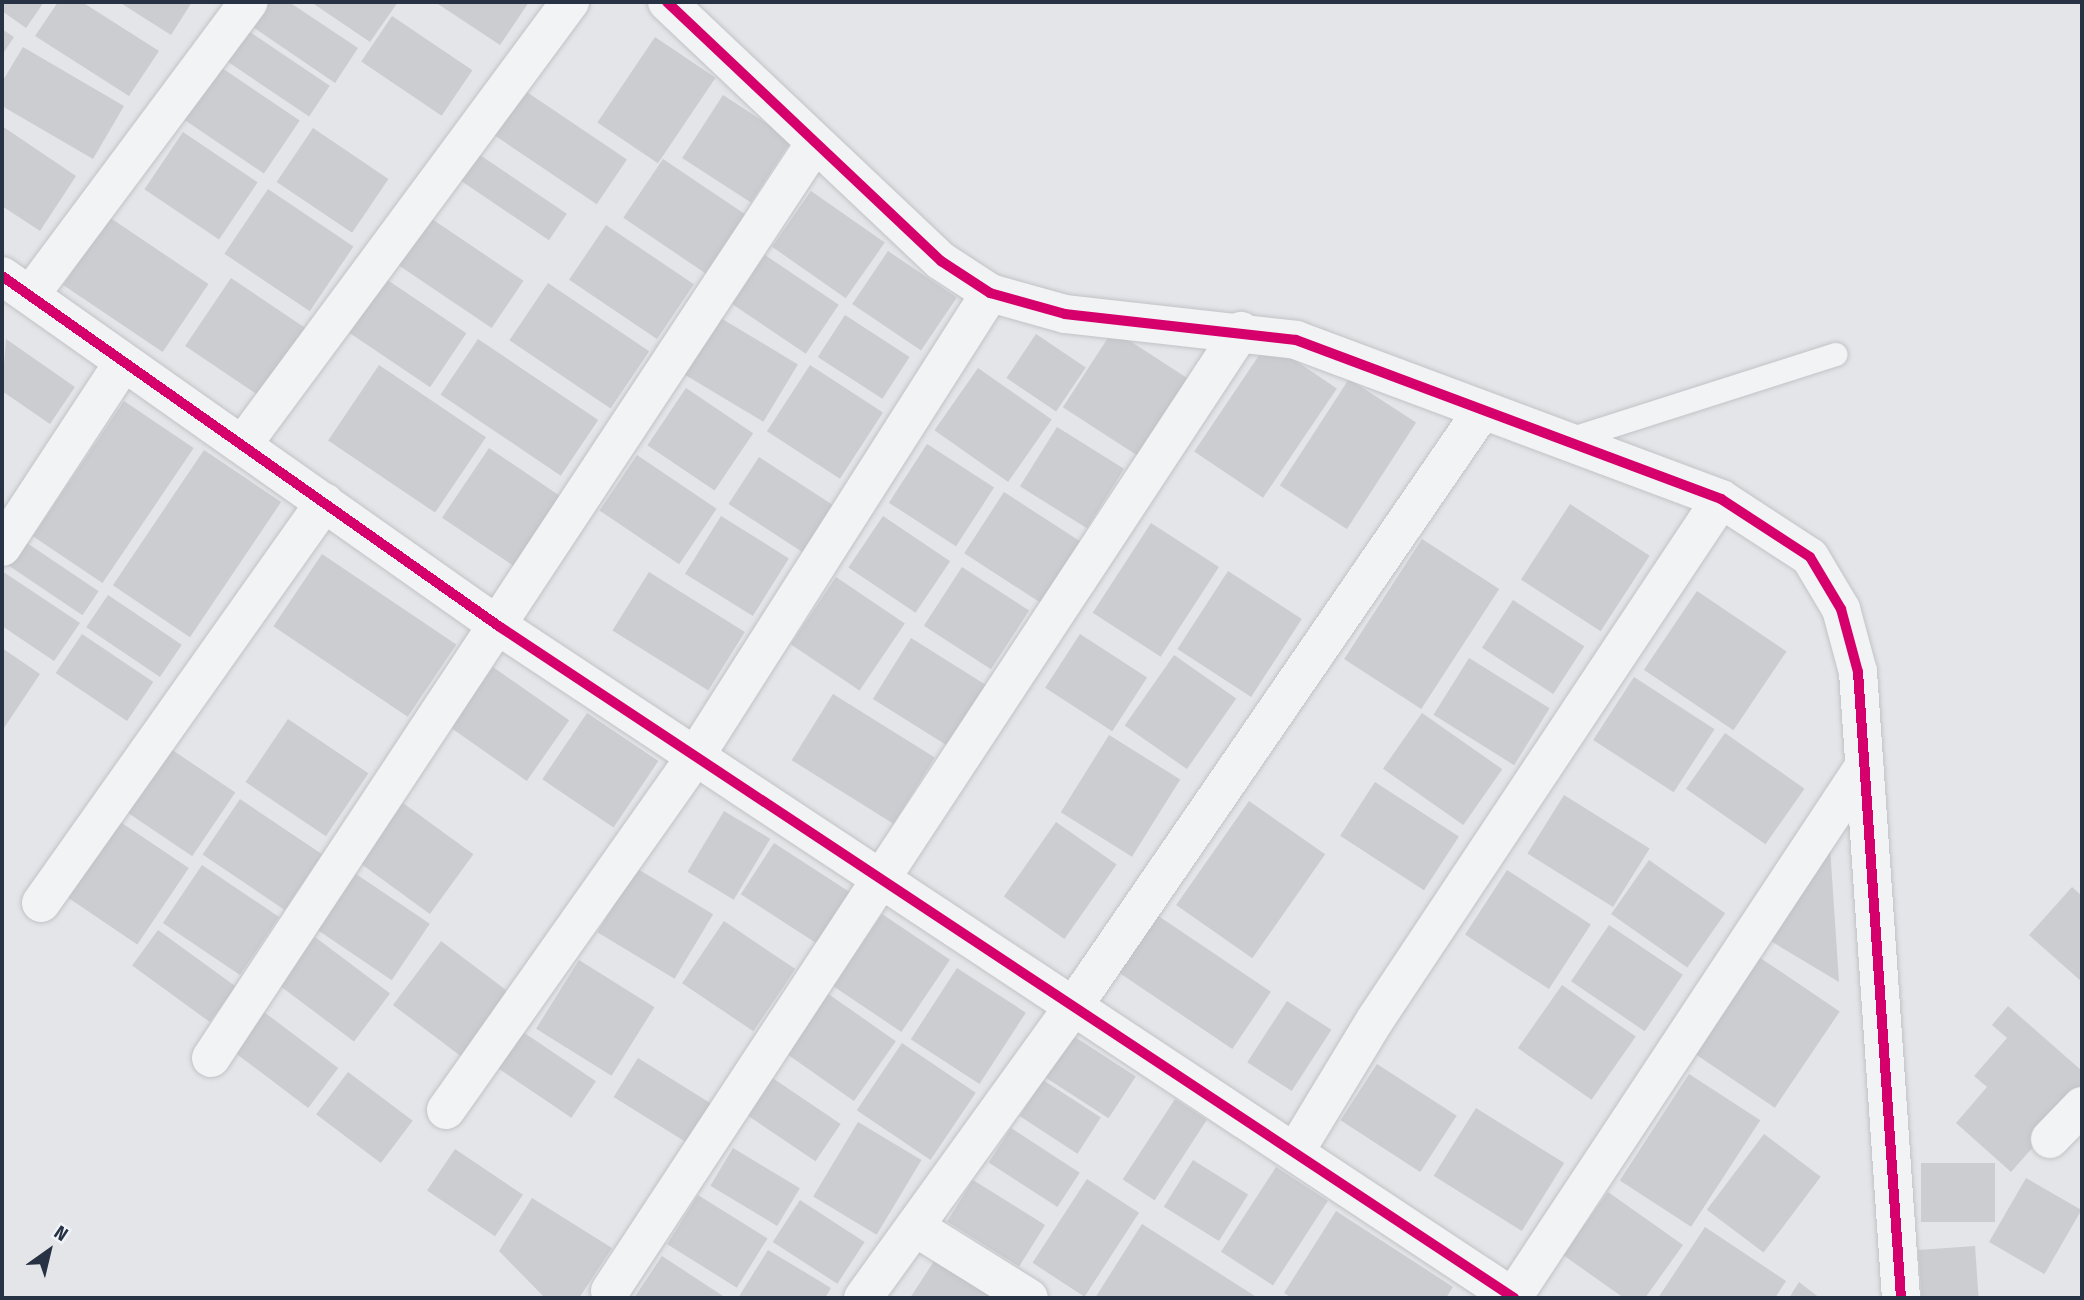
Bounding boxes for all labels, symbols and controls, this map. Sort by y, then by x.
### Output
north arrow [14,1216,84,1286]
text: N [50,1220,72,1246]

